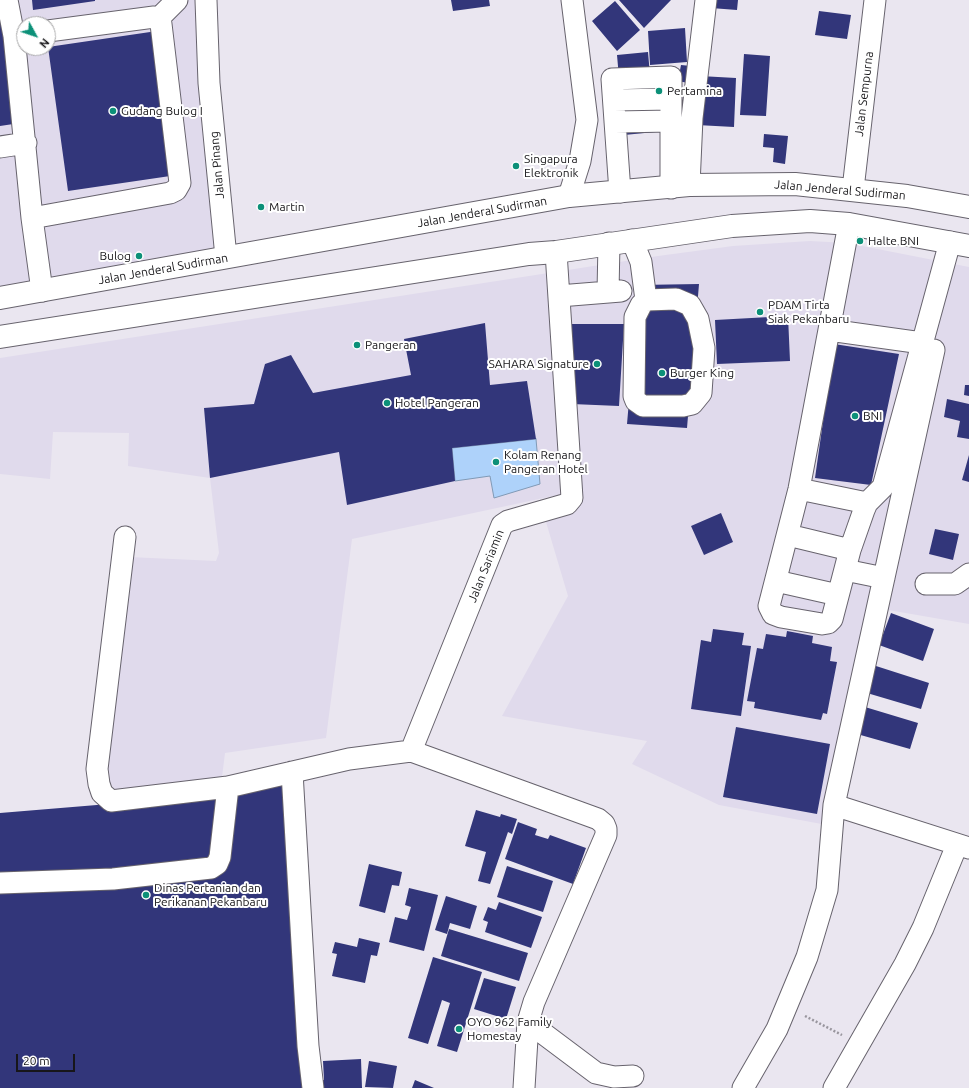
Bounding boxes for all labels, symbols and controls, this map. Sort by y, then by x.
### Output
north arrow [16,16,56,56]
text: N [37,36,52,50]
street label: Jalan Sempurna [852,51,876,137]
place label: Pertamina [667,84,722,98]
marker: Pertamina [654,86,664,96]
place label: Gudang Bulog I [121,104,203,118]
marker: Gudang Bulog I [108,106,118,116]
street label: Jalan Pinang [207,131,227,199]
place label: Singapura Elektronik [524,152,579,180]
marker: Singapura Elektronik [511,161,521,171]
street label: Jalan Jenderal Sudirman [774,177,906,203]
street label: Jalan Jenderal Sudirman [416,193,548,231]
place label: Martin [269,200,305,214]
marker: Martin [256,202,266,212]
place label: Halte BNI [868,234,919,248]
marker: Halte BNI [855,236,865,246]
place label: Bulog [99,249,131,263]
street label: Jalan Jenderal Sudirman [97,250,229,288]
marker: Bulog [134,251,144,261]
place label: PDAM Tirta Siak Pekanbaru [768,298,849,326]
marker: PDAM Tirta Siak Pekanbaru [755,307,765,317]
place label: Pangeran [365,338,416,352]
marker: Pangeran [352,340,362,350]
place label: SAHARA Signature [489,357,589,371]
marker: SAHARA Signature [592,359,602,369]
place label: Burger King [670,366,734,380]
marker: Burger King [657,368,667,378]
place label: Hotel Pangeran [395,396,479,410]
marker: Hotel Pangeran [382,398,392,408]
place label: BNI [863,409,882,423]
marker: BNI [850,411,860,421]
place label: Kolam Renang Pangeran Hotel [504,448,588,476]
marker: Kolam Renang Pangeran Hotel [491,457,501,467]
street label: Jalan Sariamin [465,527,507,605]
place label: Dinas Pertanian dan Perikanan Pekanbaru [154,881,267,909]
marker: Dinas Pertanian dan Perikanan Pekanbaru [141,890,151,900]
place label: OYO 962 Family Homestay [467,1015,552,1043]
marker: OYO 962 Family Homestay [454,1024,464,1034]
scale bar [18,1046,77,1072]
text: 20 m [23,1054,50,1067]

